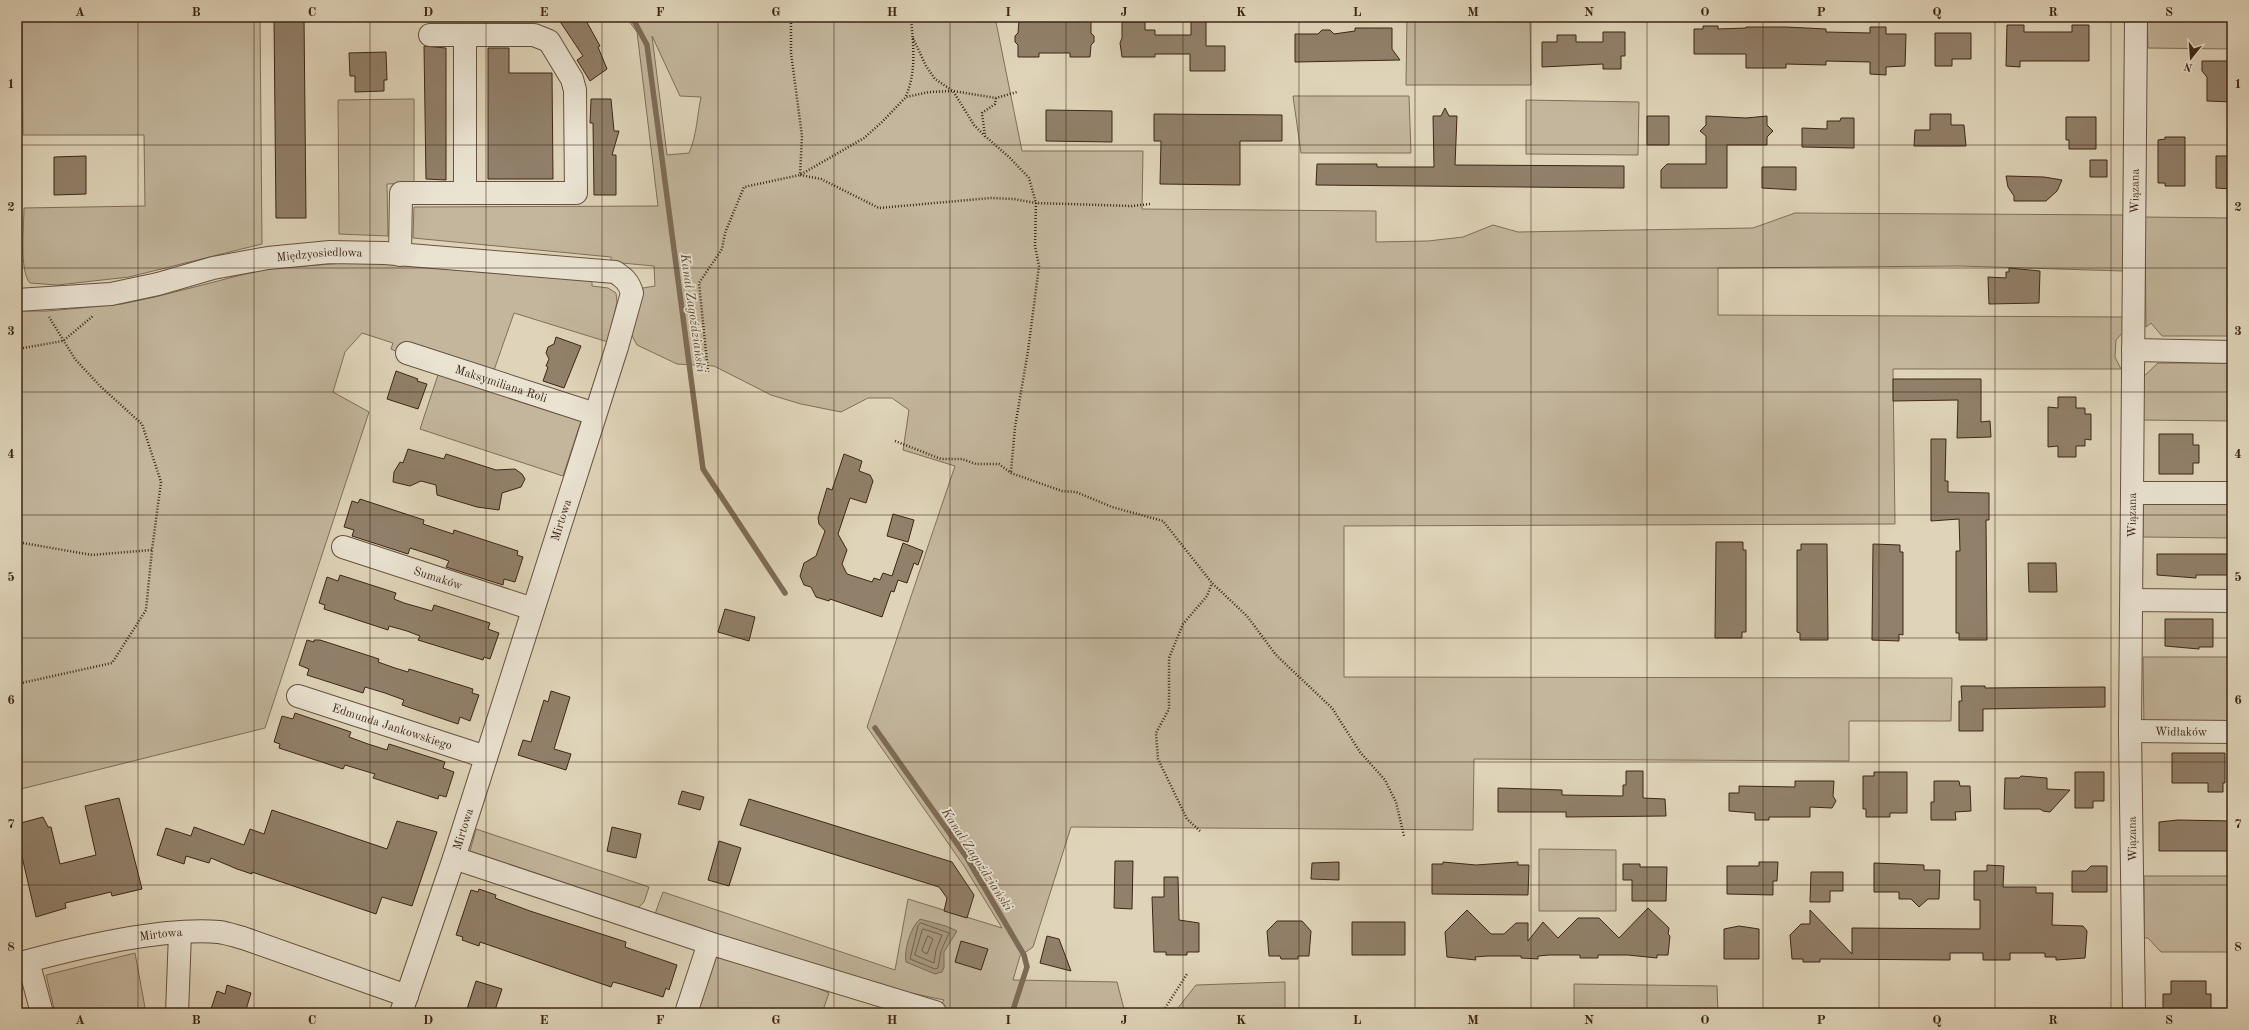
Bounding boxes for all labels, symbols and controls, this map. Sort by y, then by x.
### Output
text: A [75,6,85,19]
text: B [191,6,201,19]
text: C [308,6,316,19]
text: D [423,6,433,19]
text: E [540,6,549,19]
text: F [656,6,665,19]
text: G [771,6,781,19]
text: H [887,6,898,19]
text: I [1005,6,1011,19]
text: J [1120,6,1128,19]
text: K [1236,6,1246,19]
text: L [1353,6,1362,19]
text: M [1467,6,1479,19]
text: N [1584,6,1594,19]
text: O [1700,6,1710,19]
text: P [1816,6,1826,19]
text: Q [1932,6,1942,19]
text: R [2048,6,2058,19]
text: S [2165,6,2173,19]
north arrow [2171,38,2211,78]
text: N [2182,59,2194,73]
text: 1 [7,78,15,91]
text: 1 [2234,78,2242,91]
street label: Wiązana [2129,168,2142,214]
text: 2 [7,201,15,214]
text: 2 [2234,201,2242,214]
street label: Międzyosiedlowa [276,247,363,264]
water label: Kanał Zagoździański [678,252,707,374]
text: 3 [7,325,15,338]
text: 3 [2234,325,2242,338]
street label: Maksymiliana Roli [453,364,548,405]
text: 4 [7,448,15,461]
text: 4 [2234,448,2242,461]
street label: Wiązana [2127,492,2139,538]
street label: Mirtowa [550,498,574,543]
street label: Sumaków [412,565,464,593]
text: 5 [7,571,15,584]
text: 5 [2234,571,2242,584]
text: 6 [7,694,15,707]
text: 6 [2234,694,2242,707]
street label: Edmunda Jankowskiego [330,702,453,753]
street label: Widłaków [2155,726,2208,739]
water label: Kanał Zagoździański [938,805,1015,914]
street label: Mirtowa [452,807,476,852]
street label: Wiązana [2127,816,2139,862]
text: 7 [7,818,15,831]
text: 7 [2234,818,2242,831]
street label: Mirtowa [139,927,183,943]
text: 8 [7,941,15,954]
text: 8 [2234,941,2242,954]
text: A [75,1014,85,1027]
text: B [191,1014,201,1027]
text: C [308,1014,316,1027]
text: D [423,1014,433,1027]
text: E [540,1014,549,1027]
text: F [656,1014,665,1027]
text: G [771,1014,781,1027]
text: H [887,1014,898,1027]
text: I [1005,1014,1011,1027]
text: J [1120,1014,1128,1027]
text: K [1236,1014,1246,1027]
text: L [1353,1014,1362,1027]
text: M [1467,1014,1479,1027]
text: N [1584,1014,1594,1027]
text: O [1700,1014,1710,1027]
text: P [1816,1014,1826,1027]
text: Q [1932,1014,1942,1027]
text: R [2048,1014,2058,1027]
text: S [2165,1014,2173,1027]

